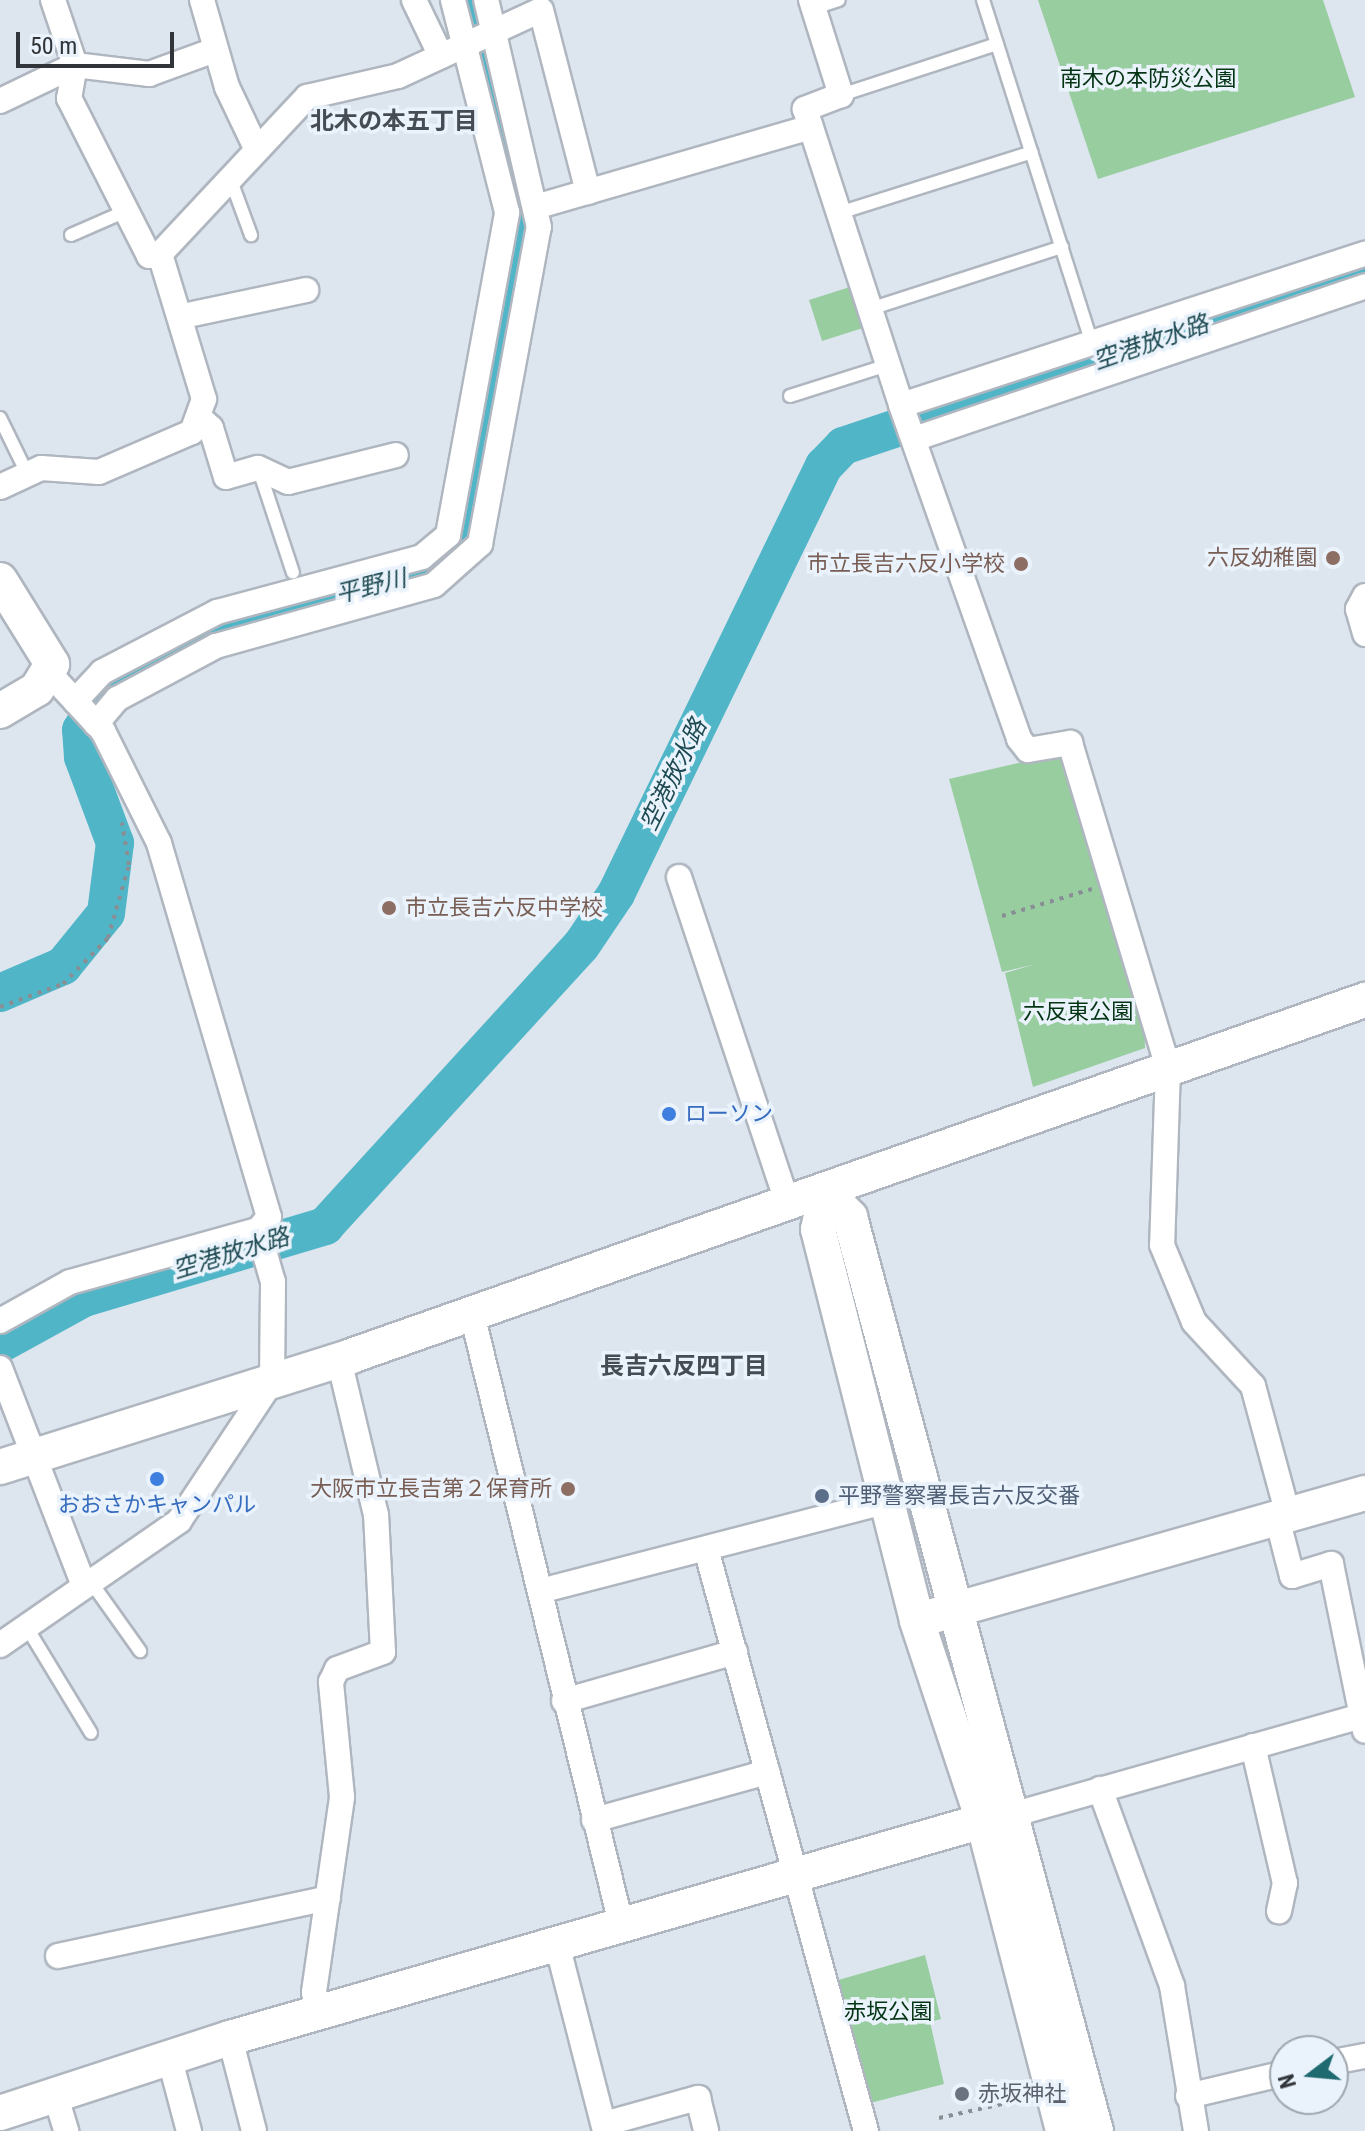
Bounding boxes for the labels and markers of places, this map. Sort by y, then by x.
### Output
place label: 六反幼稚園 [1207,545,1317,571]
marker: 六反幼稚園 [1324,549,1342,567]
place label: 市立長吉六反小学校 [807,551,1005,577]
marker: 市立長吉六反小学校 [1012,555,1030,573]
place label: 市立長吉六反中学校 [405,895,603,921]
marker: 市立長吉六反中学校 [380,899,398,917]
place label: ローソン [685,1101,773,1127]
marker: ローソン [660,1105,678,1123]
marker: おおさかキャンパル [148,1470,166,1488]
place label: 大阪市立長吉第２保育所 [310,1476,552,1502]
marker: 大阪市立長吉第２保育所 [559,1480,577,1498]
place label: 平野警察署長吉六反交番 [838,1483,1080,1509]
marker: 平野警察署長吉六反交番 [813,1487,831,1505]
place label: おおさかキャンパル [58,1492,256,1518]
place label: 赤坂神社 [978,2081,1066,2107]
marker: 赤坂神社 [953,2085,971,2103]

